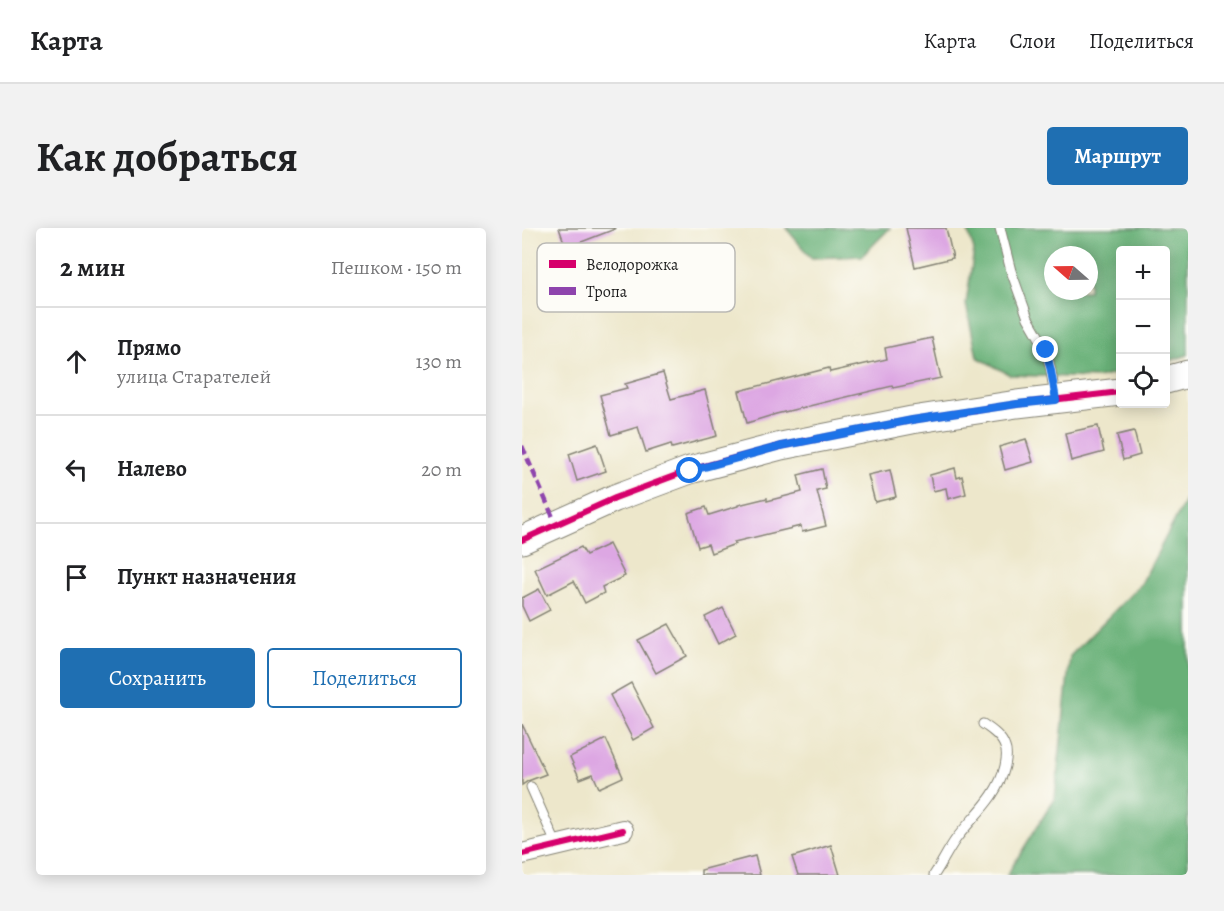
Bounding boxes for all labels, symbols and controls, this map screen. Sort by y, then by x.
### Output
text: Карта [30,22,103,60]
text: Карта [923,27,976,55]
text: Слои [1009,27,1056,55]
text: Поделиться [1089,27,1194,55]
button: Маршрут [1047,127,1188,185]
text: Как добраться [36,128,298,185]
legend [537,243,735,312]
north arrow [1044,246,1098,300]
map controls [1116,246,1170,408]
button: + [1116,246,1170,300]
text: 2 мин [60,250,125,285]
text: Пешком · 150 m [331,254,462,281]
text: Велодорожка [586,254,679,276]
text: Тропа [586,281,628,303]
button: − [1116,300,1170,354]
text: Прямо [117,333,181,363]
route end [1032,336,1058,362]
icon: ahead [60,345,93,378]
text: 130 m [416,348,462,375]
button: locate [1116,354,1170,408]
text: улица Старателей [117,363,271,390]
icon: left [60,453,93,486]
text: Налево [117,454,187,484]
text: 20 m [421,456,462,483]
route start [676,457,702,483]
icon: arrive [60,561,93,594]
text: Пункт назначения [117,562,296,592]
button: Сохранить [60,648,255,708]
button: Поделиться [267,648,462,708]

